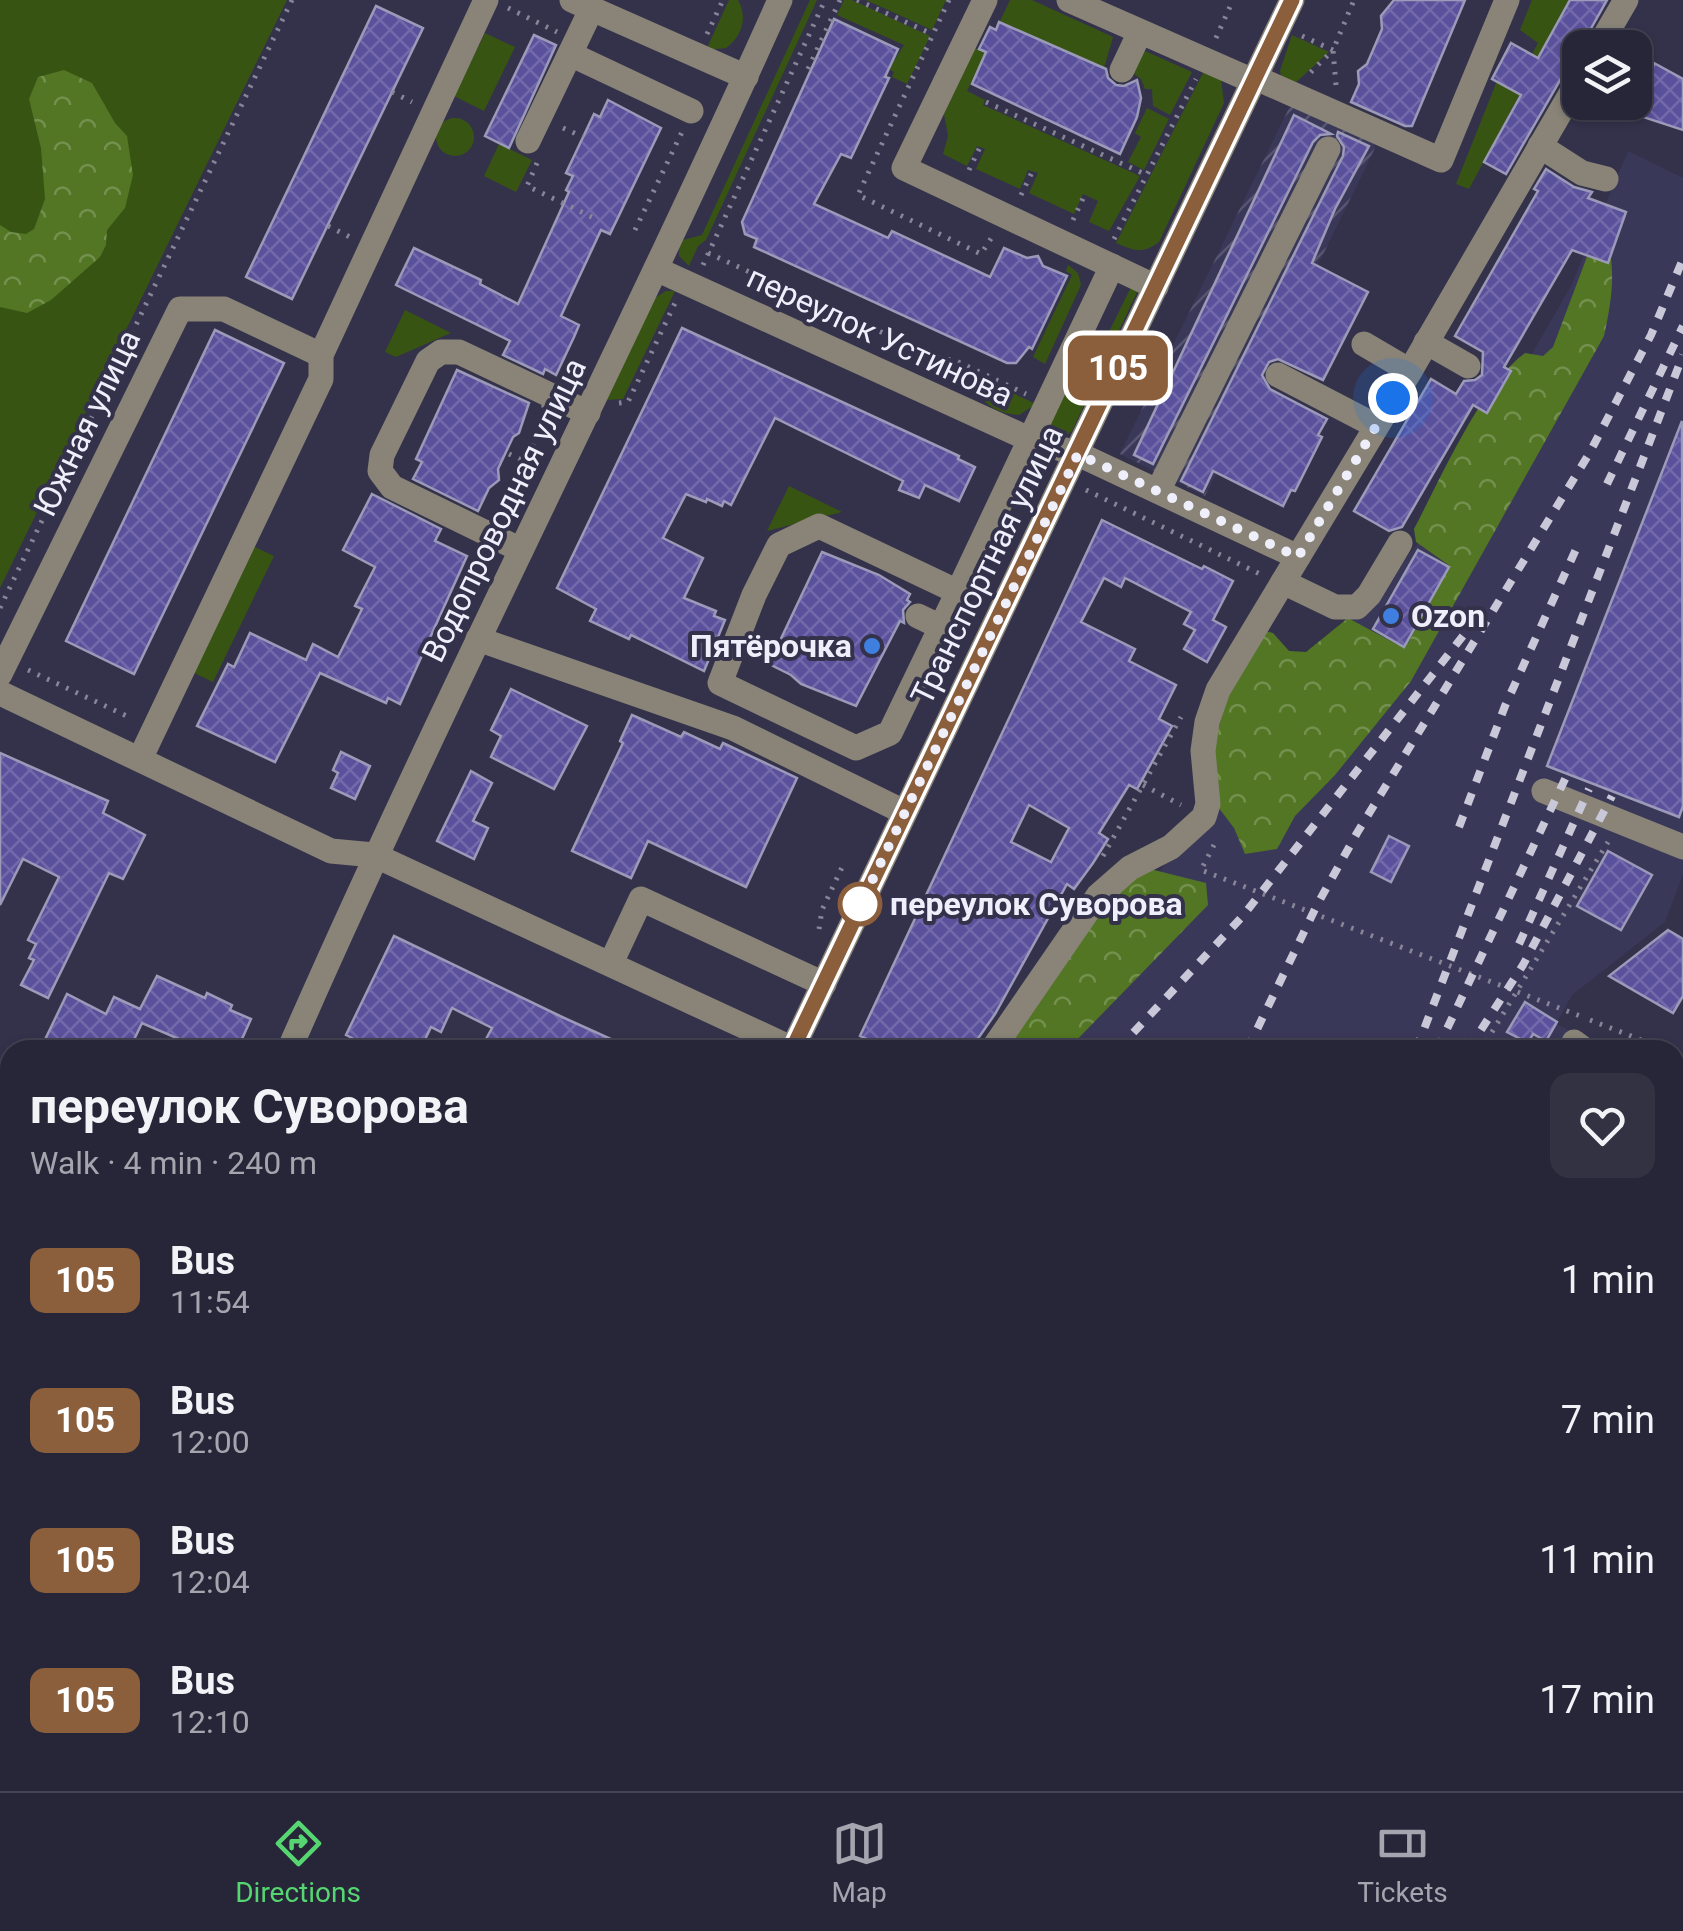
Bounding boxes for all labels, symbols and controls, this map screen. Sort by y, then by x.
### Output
map controls [1562,30,1652,120]
button: layers [1562,30,1652,120]
street label: переулок Устинова [741,258,1019,414]
street label: Южная улица [26,324,148,522]
line badge: 105 [1060,336,1176,400]
text: 105 [1088,348,1148,389]
street label: Водопроводная улица [414,352,594,668]
your location [1368,373,1418,423]
street label: Транспортная улица [903,419,1071,711]
place label: Ozon [1411,597,1485,635]
marker: Ozon [1380,605,1402,627]
place label: Пятёрочка [690,627,852,665]
marker: Пятёрочка [861,635,883,657]
marker: переулок Суворова [839,883,881,925]
place label: переулок Суворова [890,885,1183,923]
button: heart [1550,1073,1655,1178]
text: переулок Суворова [30,1078,469,1135]
text: Walk · 4 min · 240 m [30,1144,317,1182]
text: Bus [170,1239,235,1283]
text: 1 min [1561,1258,1655,1302]
text: 105 [55,1260,115,1301]
text: 11:54 [170,1283,250,1321]
text: Bus [170,1379,235,1423]
text: 7 min [1561,1398,1655,1442]
text: 105 [55,1400,115,1441]
text: 12:00 [170,1423,250,1461]
text: Bus [170,1519,235,1563]
text: 11 min [1539,1538,1655,1582]
text: 105 [55,1540,115,1581]
text: 12:04 [170,1563,250,1601]
text: Bus [170,1659,235,1703]
text: 17 min [1539,1678,1655,1722]
text: 105 [55,1680,115,1721]
text: 12:10 [170,1703,250,1741]
tab: Directions [235,1816,361,1909]
tab: Map [831,1816,887,1909]
tab: Tickets [1357,1816,1448,1909]

